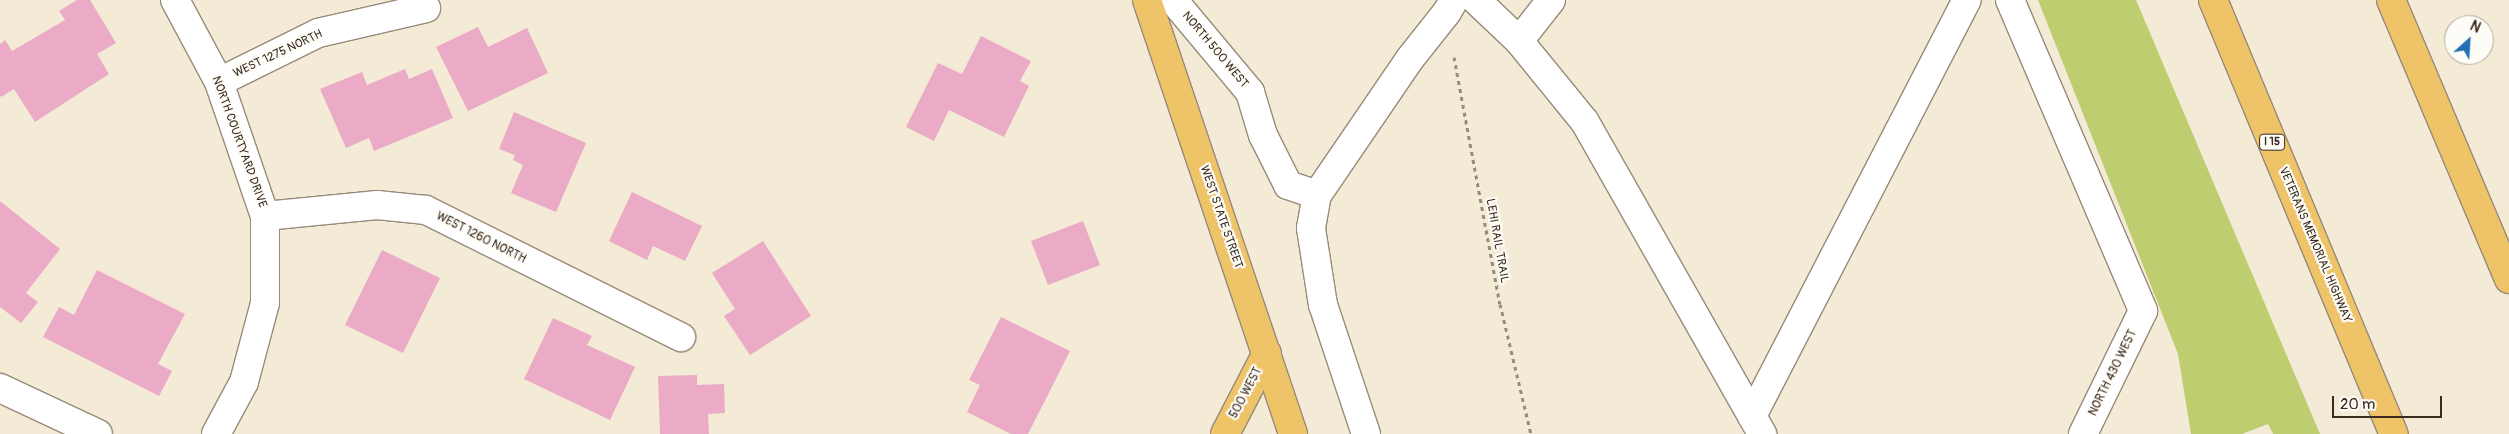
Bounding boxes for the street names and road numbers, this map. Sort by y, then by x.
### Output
street label: NORTH 500 WEST [1179,9,1251,91]
street label: WEST 1275 NORTH [231,27,325,81]
street label: NORTH COURTYARD DRIVE [209,74,269,210]
road number: I 15 [2258,134,2286,150]
street label: WEST STATE STREET [1197,164,1245,270]
street label: VETERANS MEMORIAL HIGHWAY [2276,165,2354,325]
street label: LEHI RAIL TRAIL [1482,198,1512,284]
street label: WEST 1260 NORTH [434,209,528,267]
street label: NORTH 430 WEST [2086,328,2140,418]
street label: 500 WEST [1227,365,1265,421]

